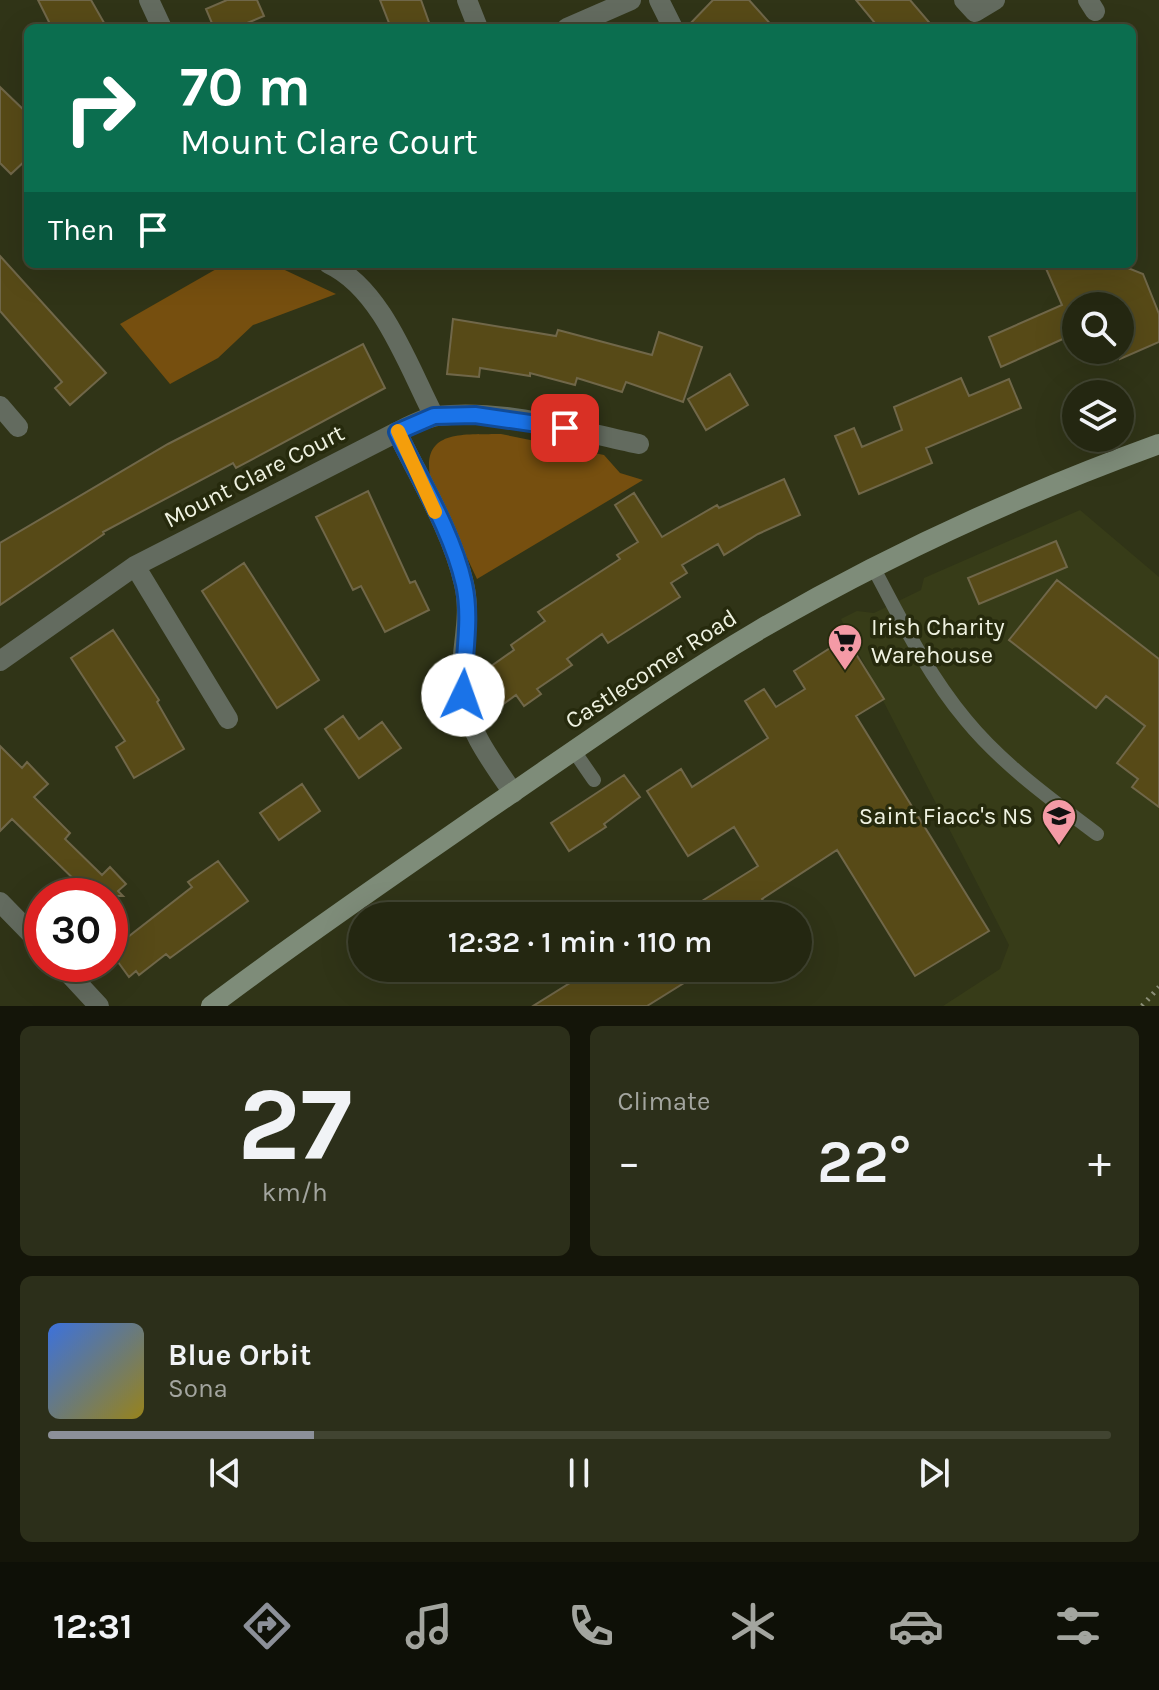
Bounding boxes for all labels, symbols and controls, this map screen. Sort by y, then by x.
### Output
text: 70 m [180,54,311,119]
icon: right [48,56,152,160]
text: Mount Clare Court [180,121,478,163]
icon: arrive [131,208,175,252]
text: Then [48,212,115,248]
map controls [1062,292,1134,452]
button: search [1062,292,1134,364]
button: layers [1062,380,1134,452]
pin [531,394,599,462]
icon: arrive [543,406,587,450]
street label: Mount Clare Court [159,418,349,534]
street label: Castlecomer Road [560,603,742,735]
place label: Irish Charity Warehouse [871,613,1005,669]
supermarket icon: Irish Charity Warehouse [826,622,864,672]
position arrow [421,653,505,737]
school or university icon: Saint Fiacc's NS [1040,797,1078,847]
place label: Saint Fiacc's NS [859,802,1033,830]
speed limit sign: 30 [24,878,128,982]
text: 12:32 · 1 min · 110 m [448,924,712,960]
text: 27 [237,1064,352,1185]
text: Climate [618,1086,710,1117]
text: 22° [817,1127,911,1197]
text: − [618,1137,641,1188]
text: + [1088,1137,1111,1188]
text: km/h [262,1177,328,1208]
text: Blue Orbit [168,1337,311,1373]
text: Sona [168,1373,228,1404]
icon: previous [203,1451,247,1495]
icon: pause [557,1451,601,1495]
icon: next [912,1451,956,1495]
icon: directions [239,1598,295,1654]
icon: music [401,1598,457,1654]
icon: phone [563,1598,619,1654]
icon: climate [725,1598,781,1654]
icon: car [888,1598,944,1654]
icon: filters [1050,1598,1106,1654]
text: 12:31 [53,1605,133,1647]

